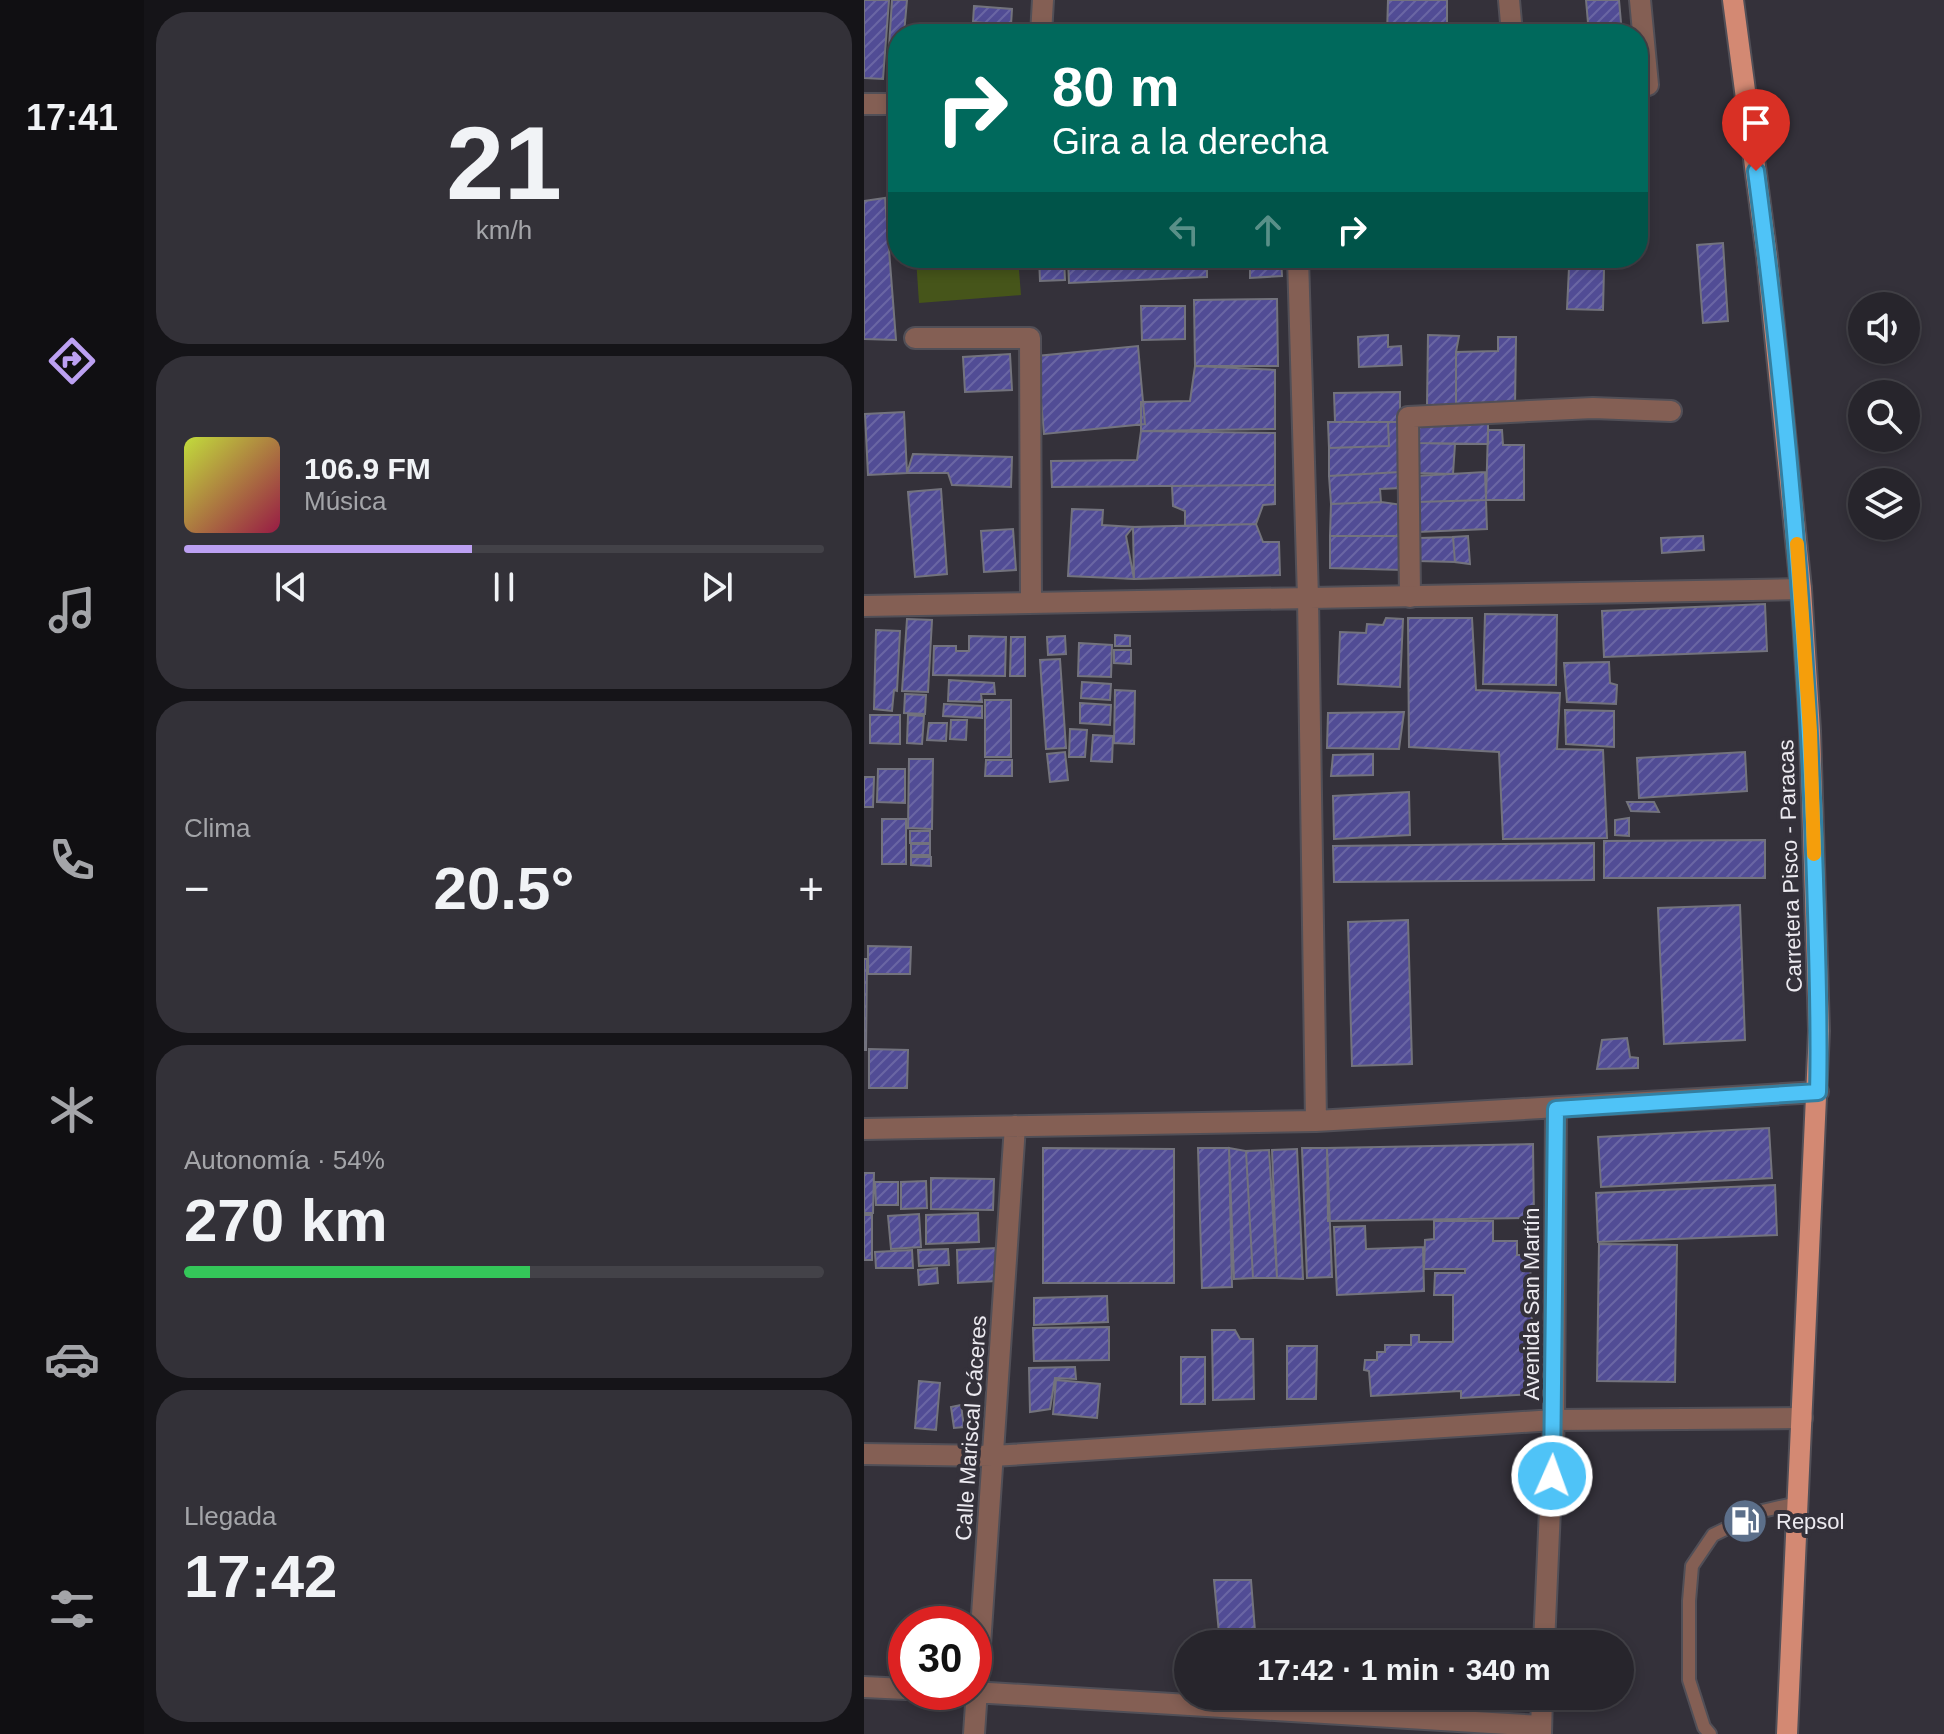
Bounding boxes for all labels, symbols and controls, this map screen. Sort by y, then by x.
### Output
text: 80 m [1052,55,1180,118]
icon: right [920,56,1024,160]
pin [1722,89,1790,171]
text: 17:41 [26,97,118,138]
icon: arrive [1734,101,1778,145]
text: 21 [446,105,562,221]
text: Gira a la derecha [1052,121,1328,162]
icon: left [1162,208,1206,252]
icon: ahead [1246,208,1290,252]
icon: right [1330,208,1374,252]
text: km/h [476,215,532,245]
map controls [1848,292,1920,540]
button: sound [1848,292,1920,364]
icon: directions [44,333,100,389]
button: search [1848,380,1920,452]
text: 106.9 FM [304,452,431,485]
button: layers [1848,468,1920,540]
text: Música [304,486,386,516]
icon: previous [269,565,313,609]
icon: pause [482,565,526,609]
icon: next [695,565,739,609]
icon: music [44,582,100,638]
street label: Carretera Pisco - Paracas [1773,739,1807,993]
text: Clima [184,813,250,843]
icon: phone [44,832,100,888]
text: 20.5° [434,855,574,922]
text: − [184,864,210,913]
text: + [798,864,824,913]
icon: climate [44,1082,100,1138]
text: Autonomía · 54% [184,1145,385,1175]
text: 270 km [184,1187,388,1254]
street label: Avenida San Martín [1519,1208,1544,1400]
street label: Calle Mariscal Cáceres [951,1314,991,1542]
icon: car [44,1331,100,1387]
position arrow [1510,1434,1594,1518]
fuel station icon: Repsol [1721,1497,1769,1545]
text: Llegada [184,1501,277,1531]
place label: Repsol [1776,1509,1844,1534]
text: 17:42 [184,1543,337,1610]
icon: filters [44,1581,100,1637]
speed limit sign: 30 [888,1606,992,1710]
text: 17:42 · 1 min · 340 m [1257,1653,1551,1686]

